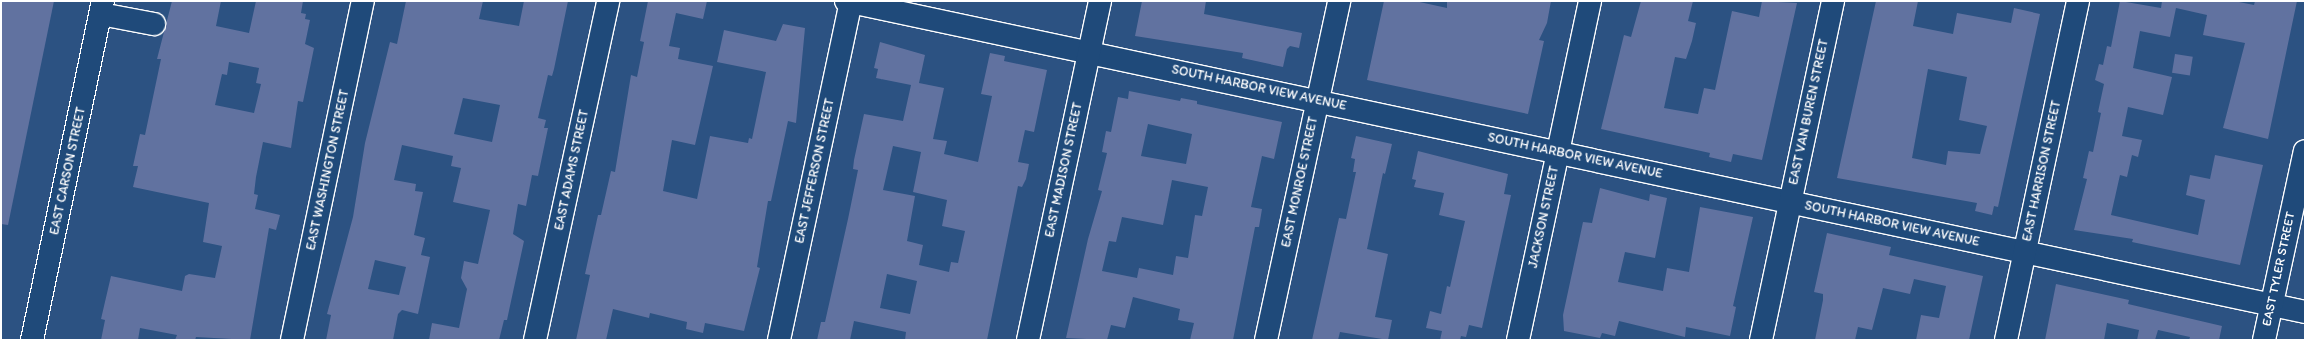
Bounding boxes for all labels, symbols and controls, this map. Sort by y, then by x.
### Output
street label: EAST VAN BUREN STREET [1786,38,1832,186]
street label: SOUTH HARBOR VIEW AVENUE [1169,62,1349,114]
street label: EAST WASHINGTON STREET [303,89,353,251]
street label: EAST JEFFERSON STREET [792,97,838,245]
street label: EAST HARRISON STREET [2020,100,2064,242]
street label: EAST MADISON STREET [1042,102,1086,238]
street label: EAST CARSON STREET [47,106,89,236]
street label: EAST ADAMS STREET [552,108,592,232]
street label: EAST MONROE STREET [1279,115,1321,249]
street label: SOUTH HARBOR VIEW AVENUE [1485,130,1665,182]
street label: JACKSON STREET [1526,165,1562,269]
street label: SOUTH HARBOR VIEW AVENUE [1802,198,1982,250]
street label: EAST TYLER STREET [2259,210,2299,328]

